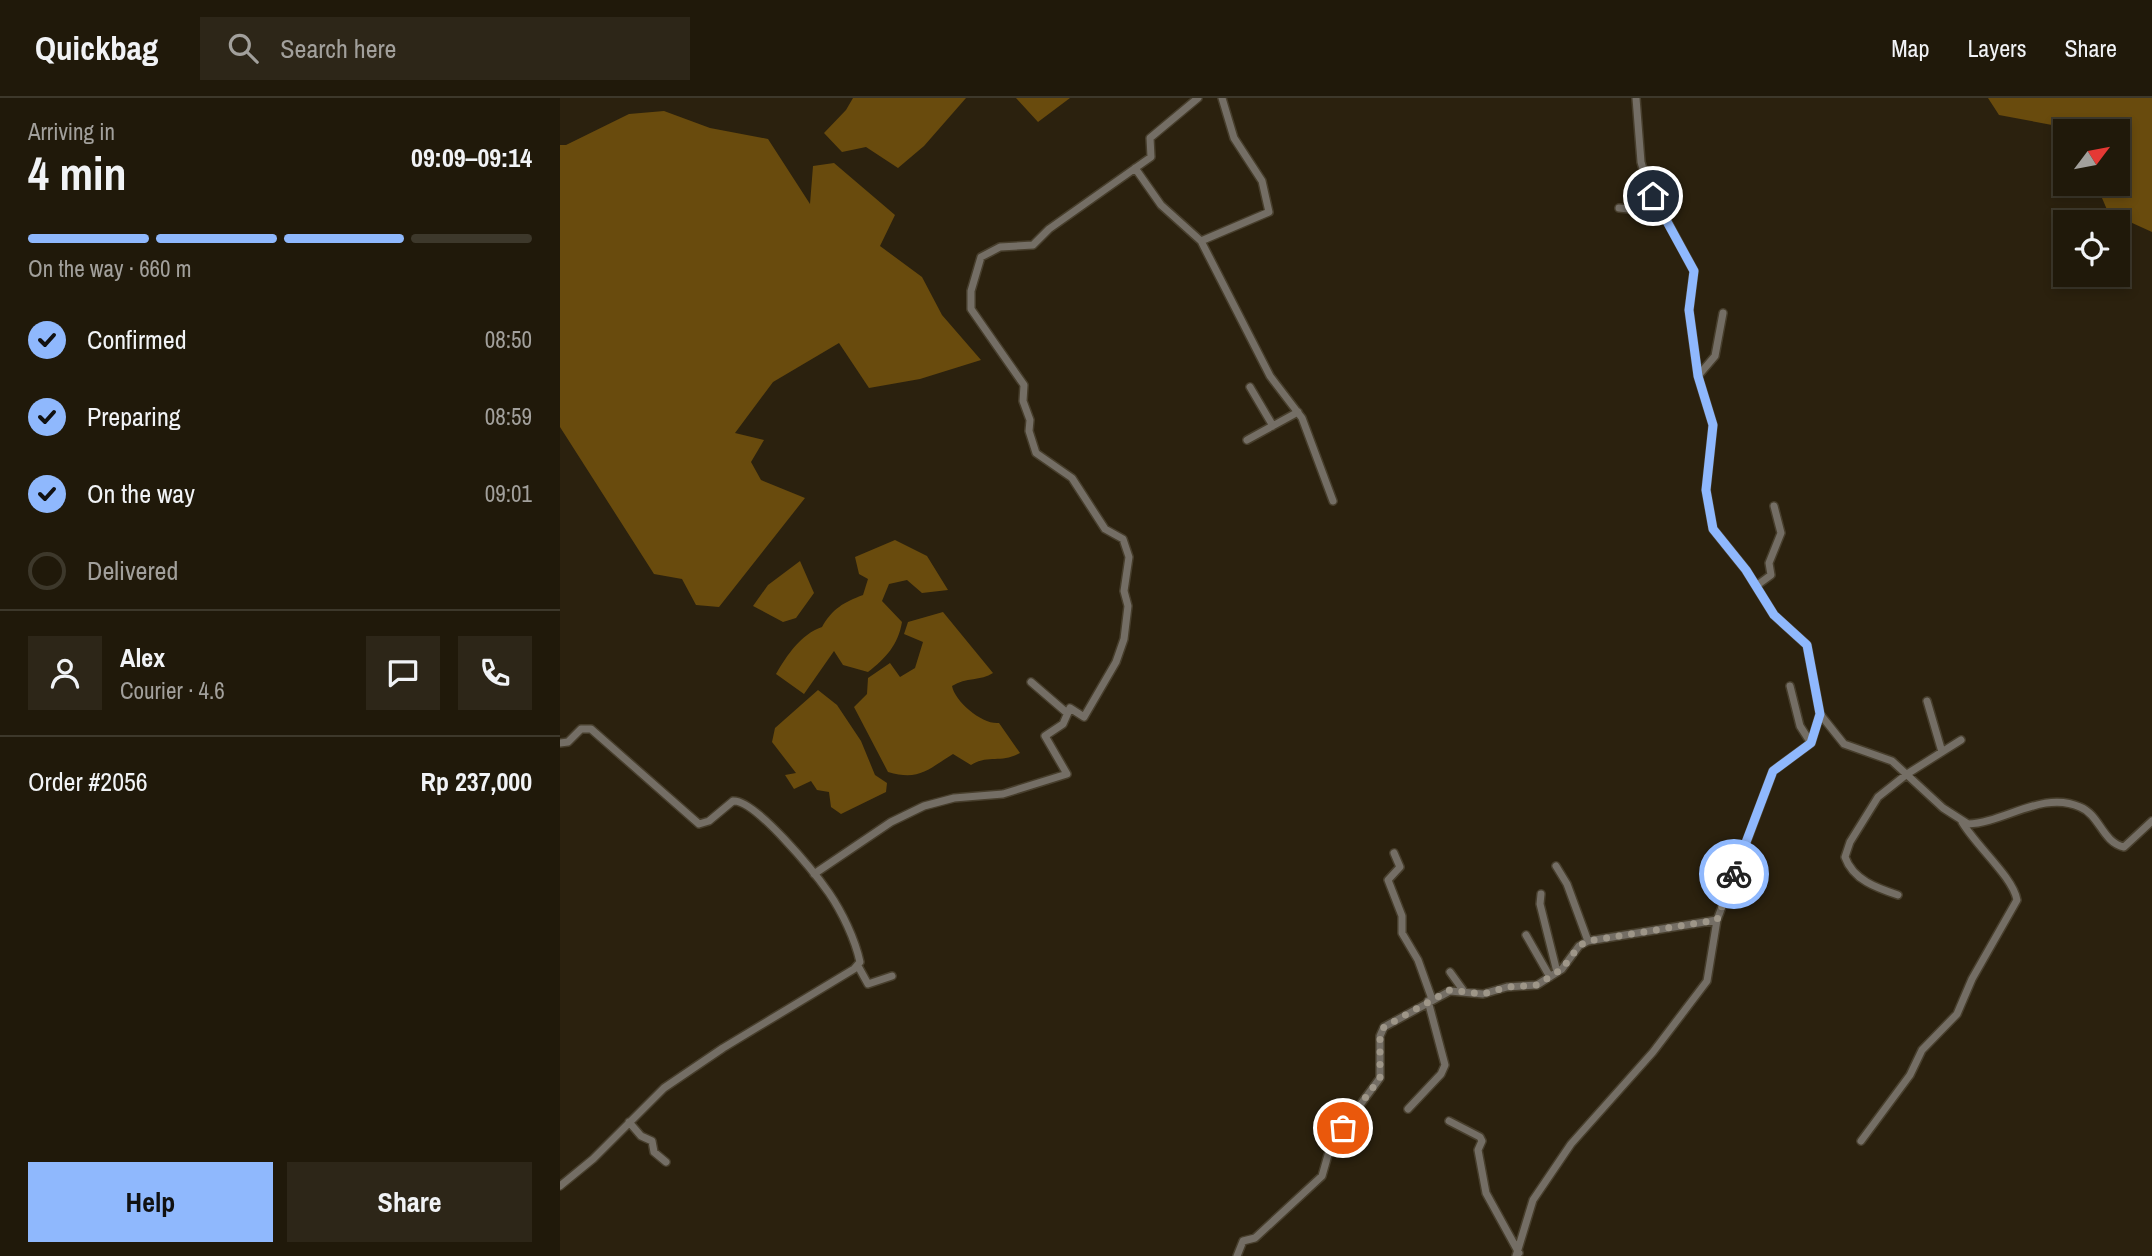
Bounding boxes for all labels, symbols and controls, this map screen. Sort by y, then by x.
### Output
search box [200,17,690,80]
text: Quickbag [35,26,158,70]
icon: search [224,29,262,67]
text: Search here [280,31,396,66]
text: Map [1891,32,1929,64]
text: Layers [1967,32,2026,64]
text: Share [2064,32,2117,64]
text: Arriving in [28,116,115,147]
north arrow [2053,119,2130,196]
map controls [2053,119,2130,287]
text: 09:09–09:14 [411,140,532,175]
text: 4 min [28,142,127,204]
pin [1623,166,1683,226]
icon: home [1634,177,1672,215]
button: locate [2053,210,2130,287]
text: On the way · 660 m [28,253,192,284]
icon: check [28,321,66,359]
text: Confirmed [87,322,187,357]
text: 08:50 [485,324,532,355]
icon: check [28,398,66,436]
text: Preparing [87,399,181,434]
text: 08:59 [485,401,532,432]
icon: check [28,475,66,513]
text: On the way [87,476,195,511]
text: 09:01 [485,478,532,509]
text: Delivered [87,553,178,588]
button: person [28,636,102,710]
button: chat [366,636,440,710]
button: phone [458,636,532,710]
text: Alex [120,640,165,675]
text: Courier · 4.6 [120,675,225,706]
text: Order #2056 [28,764,148,799]
text: Rp 237,000 [421,764,532,799]
courier [1699,839,1769,909]
icon: bike [1715,855,1753,893]
pin [1313,1098,1373,1158]
icon: bag [1324,1109,1362,1147]
button: Help [28,1162,273,1242]
button: Share [287,1162,532,1242]

